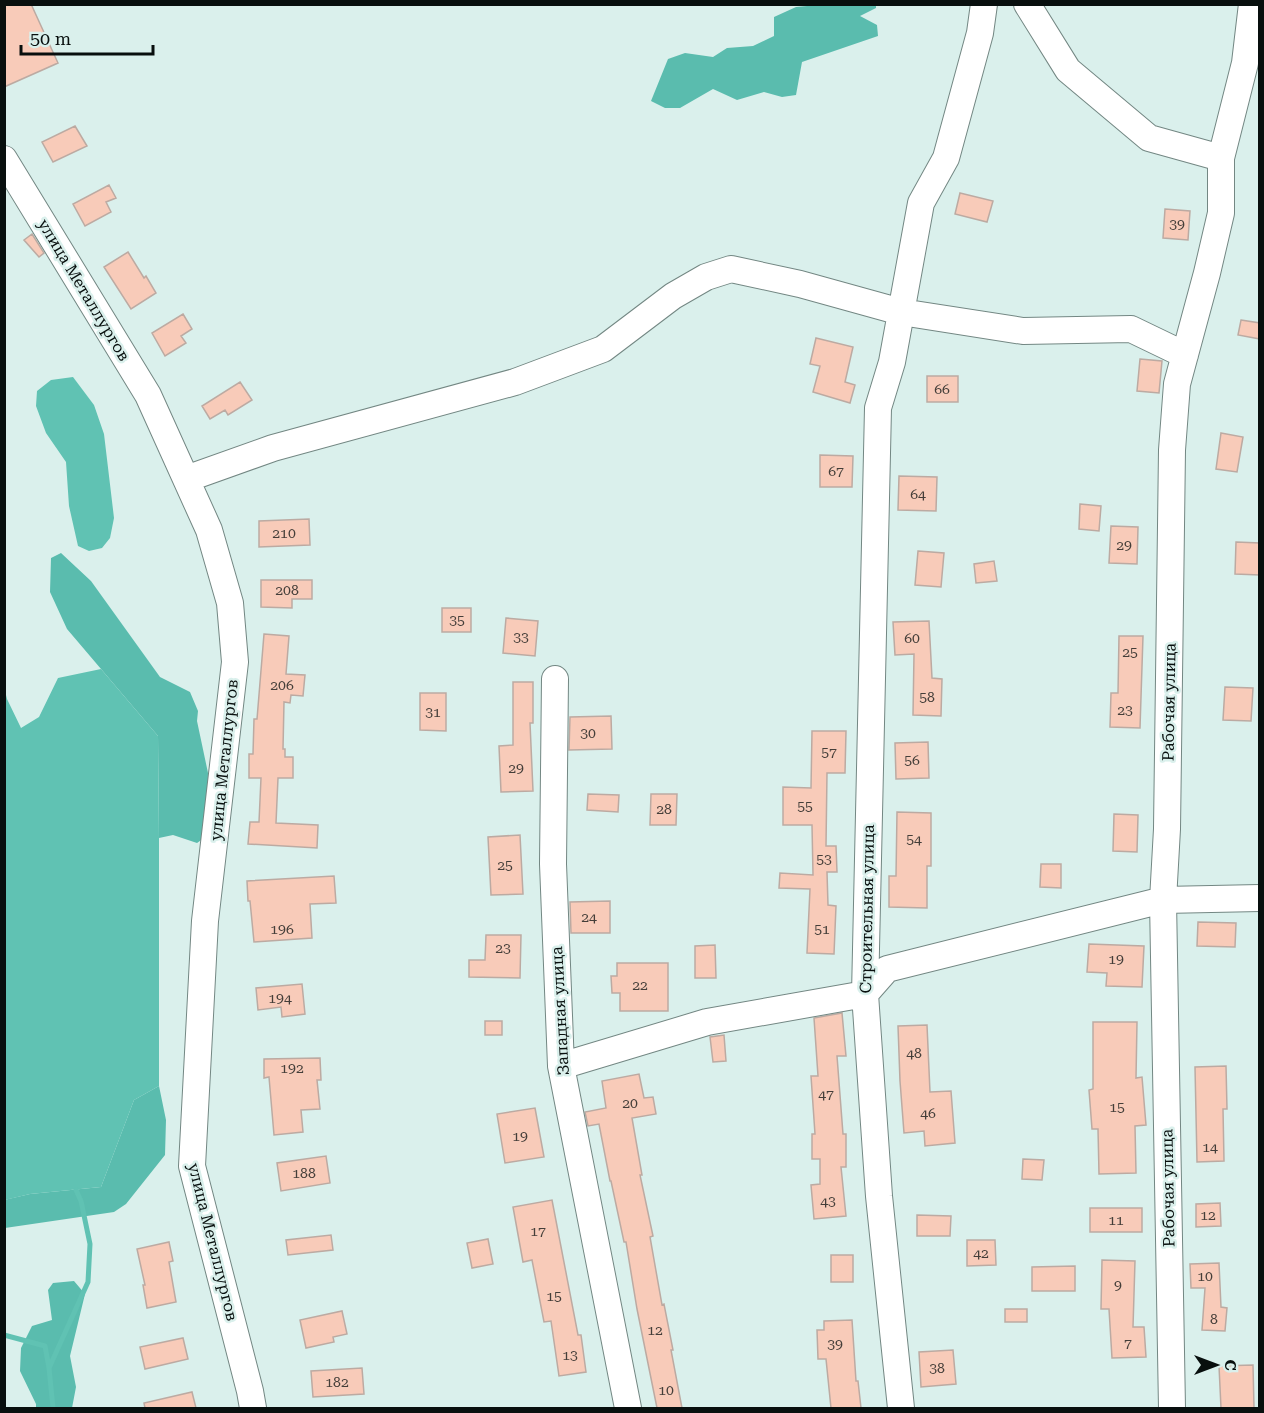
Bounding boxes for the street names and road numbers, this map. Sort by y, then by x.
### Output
street label: улица Металлургов [34,216,134,364]
street label: Рабочая улица [1158,642,1180,761]
street label: улица Металлургов [206,678,242,842]
street label: Строительная улица [856,824,878,994]
street label: Западная улица [547,946,573,1076]
street label: Рабочая улица [1157,1128,1179,1247]
street label: улица Металлургов [184,1161,242,1323]

